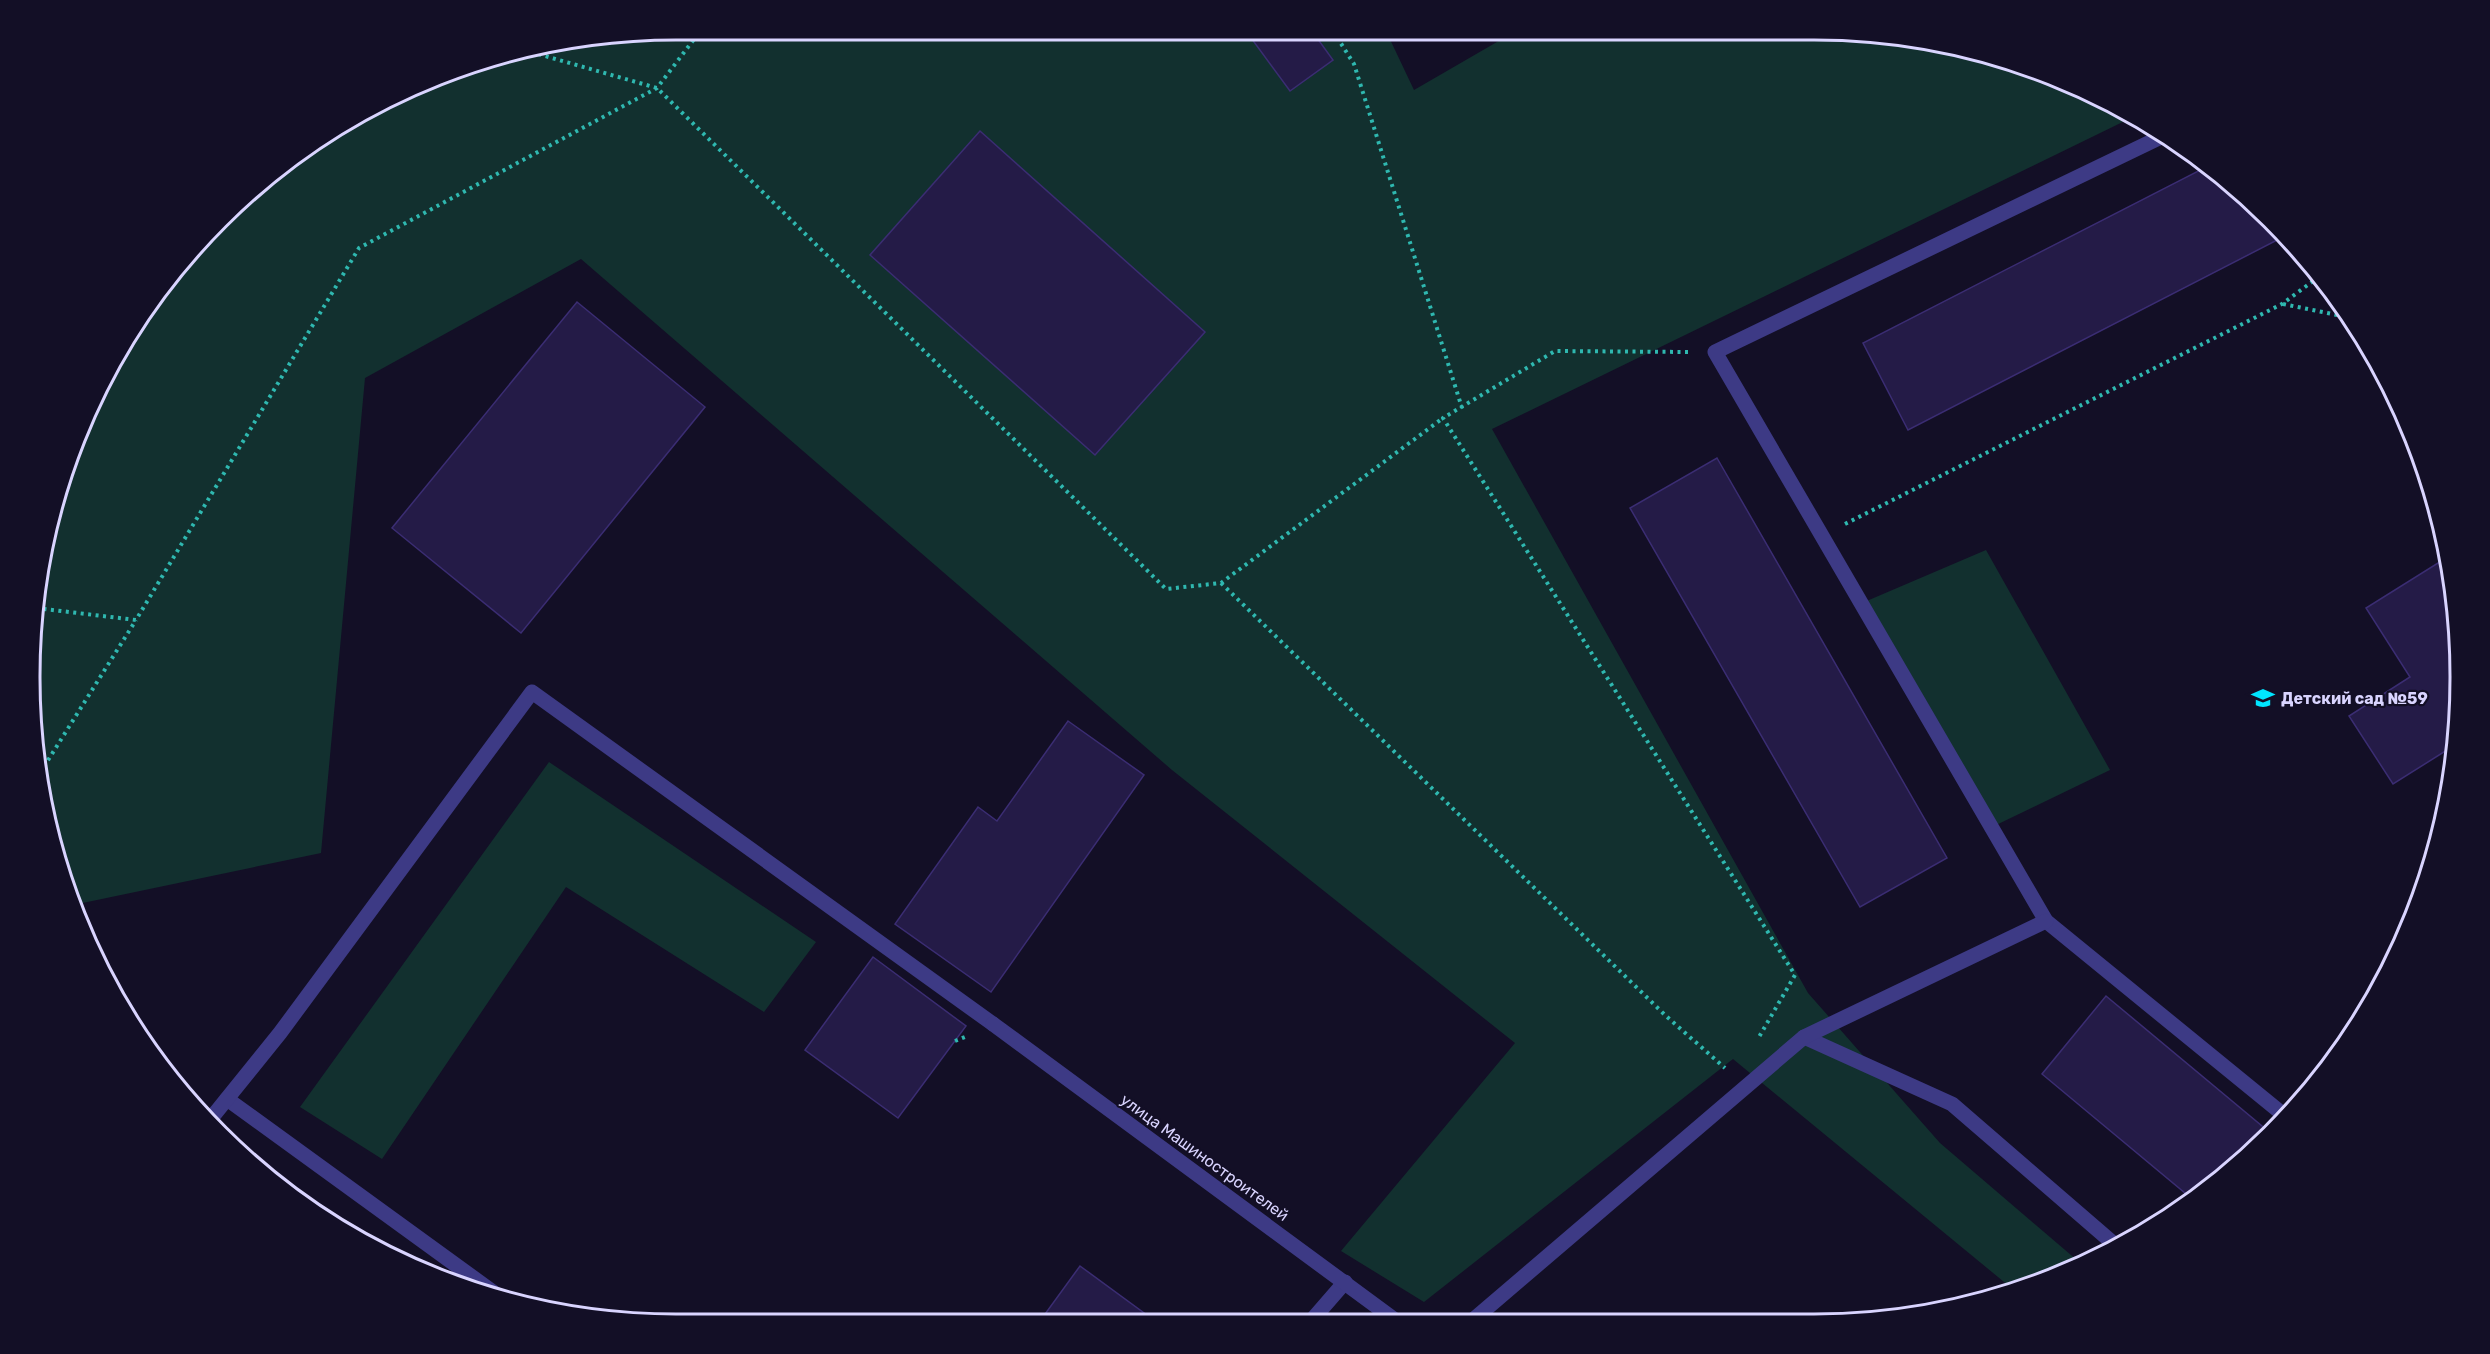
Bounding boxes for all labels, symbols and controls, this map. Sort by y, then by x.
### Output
school or university icon: Детский сад №59 [2250,685,2276,711]
place label: Детский сад №59 [2281,689,2428,708]
street label: улица Машиностроителей [1117,1090,1293,1225]

